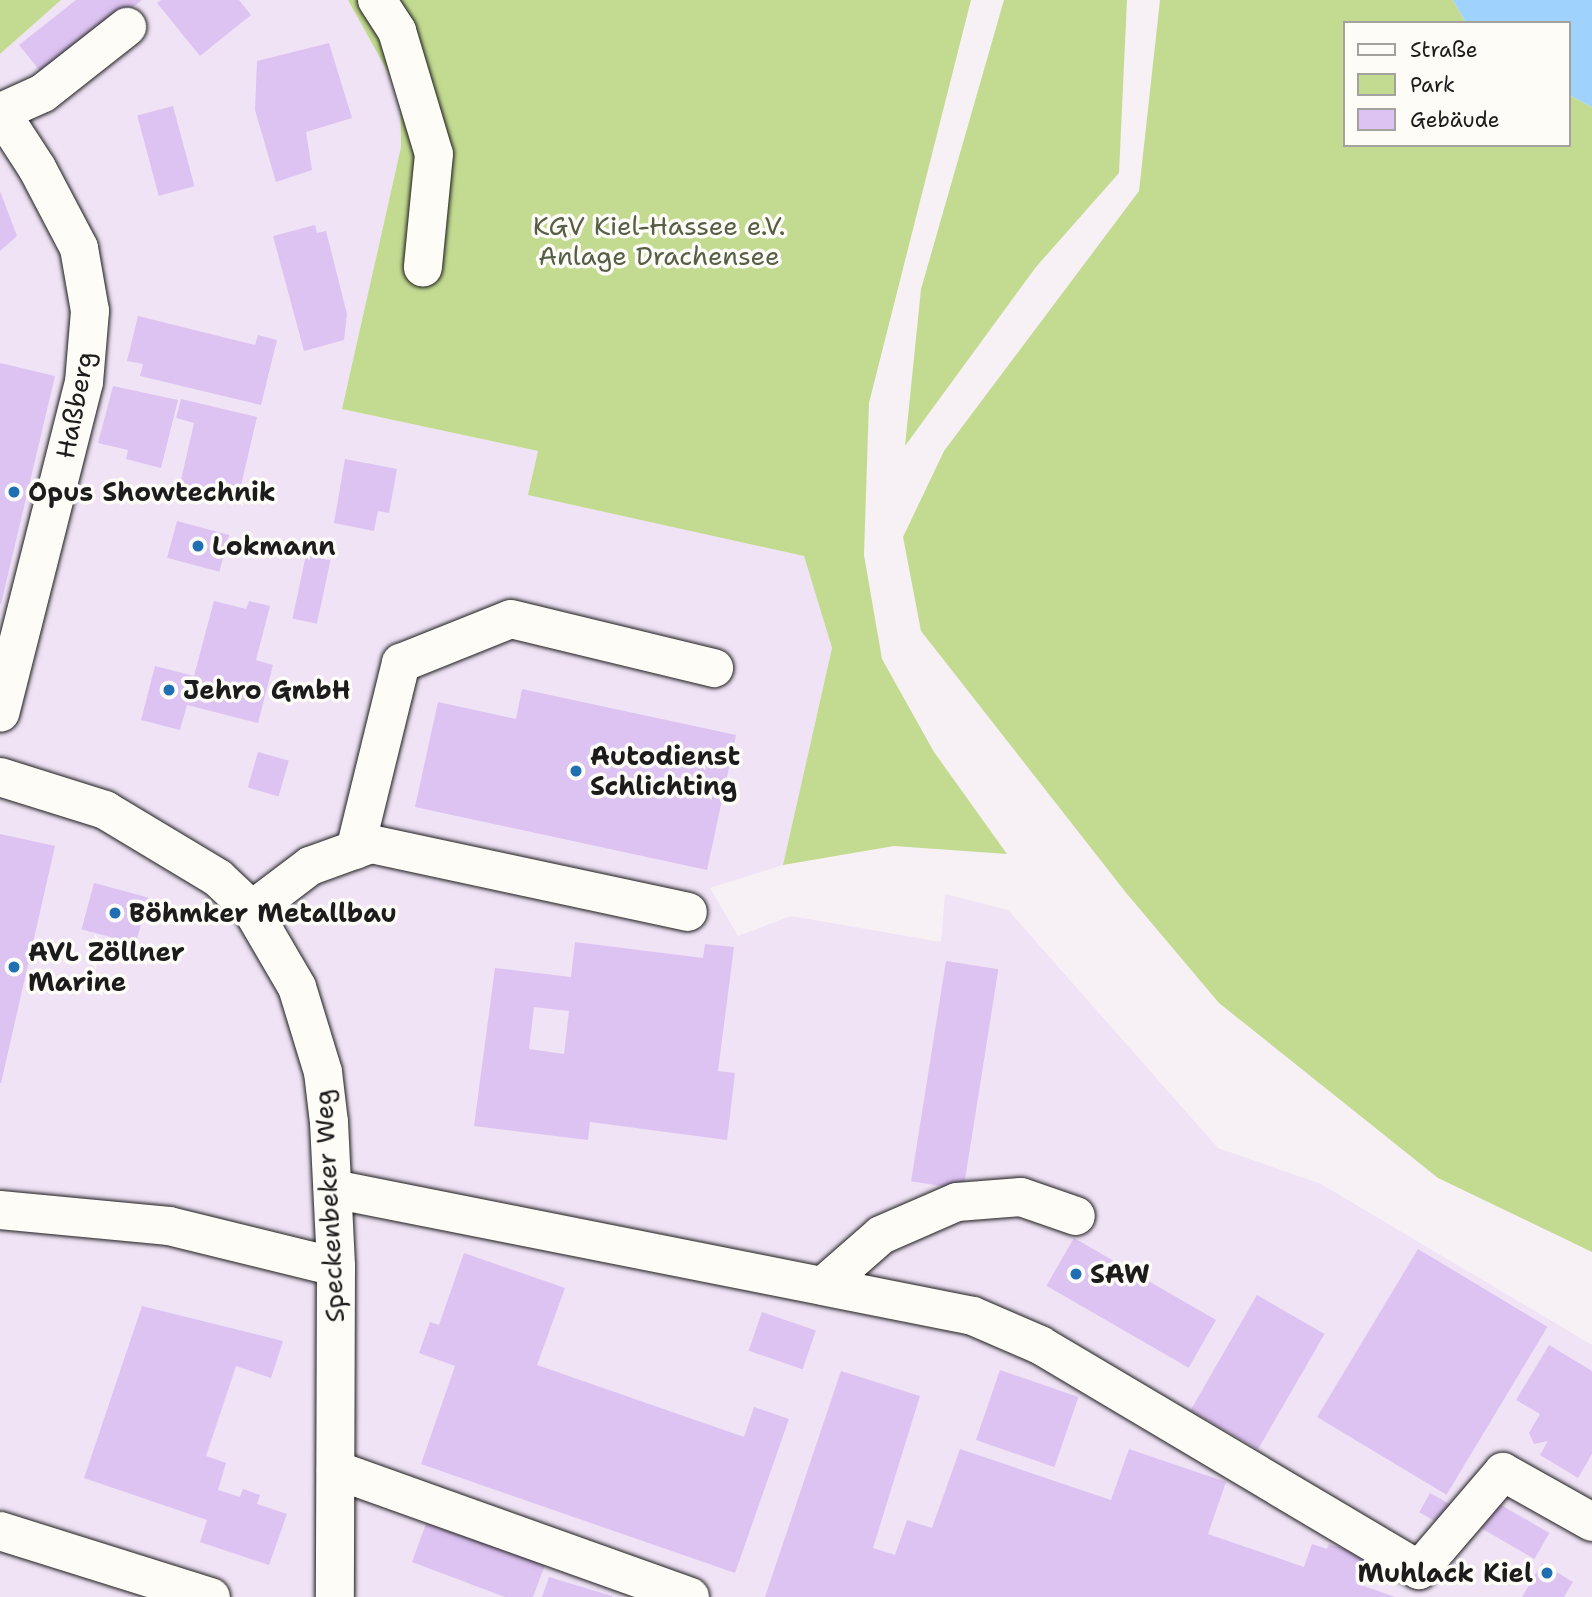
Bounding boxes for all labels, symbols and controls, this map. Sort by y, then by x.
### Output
legend [1344,21,1571,147]
text: Straße [1410,36,1478,64]
text: Park [1410,71,1455,99]
text: Gebäude [1410,106,1500,134]
park label: KGV Kiel-Hassee e.V. Anlage Drachensee [533,210,785,272]
street label: Haßberg [49,349,101,461]
place label: Opus Showtechnik [28,476,276,508]
marker: Opus Showtechnik [6,484,22,500]
place label: Lokmann [212,530,335,562]
marker: Lokmann [190,538,206,554]
place label: Jehro GmbH [183,674,350,706]
marker: Jehro GmbH [161,682,177,698]
place label: Autodienst Schlichting [590,740,740,802]
marker: Autodienst Schlichting [568,763,584,779]
place label: Böhmker Metallbau [129,897,397,929]
marker: Böhmker Metallbau [107,905,123,921]
place label: AVL Zöllner Marine [28,936,185,998]
marker: AVL Zöllner Marine [6,959,22,975]
street label: Speckenbeker Weg [307,1089,351,1323]
place label: SAW [1090,1258,1150,1290]
marker: SAW [1068,1266,1084,1282]
place label: Muhlack Kiel [1358,1557,1533,1589]
marker: Muhlack Kiel [1539,1565,1555,1581]

